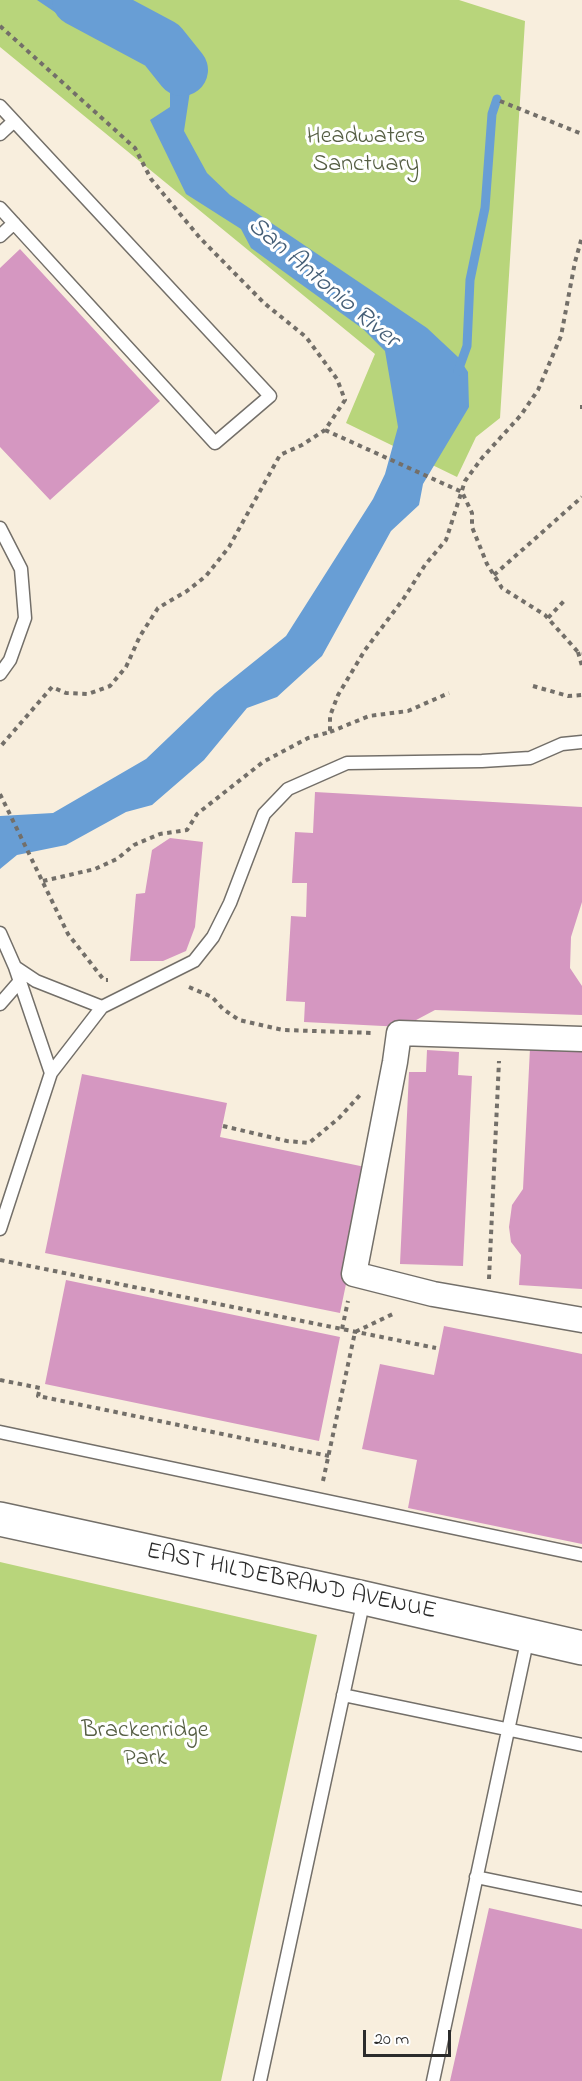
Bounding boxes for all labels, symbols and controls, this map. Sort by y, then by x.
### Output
park label: Headwaters Sanctuary [307,124,425,180]
water label: San Antonio River [240,212,404,356]
street label: EAST HILDEBRAND AVENUE [143,1538,439,1628]
park label: Brackenridge Park [81,1718,209,1774]
scale bar [366,2018,454,2056]
text: 20 m [374,2027,409,2053]

